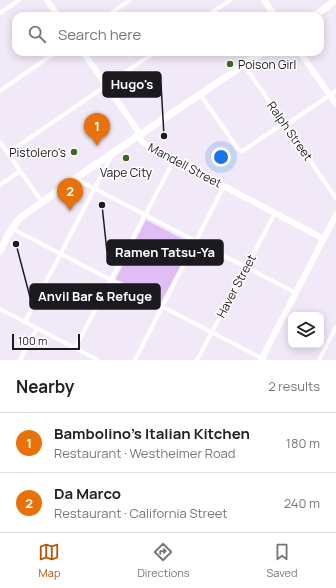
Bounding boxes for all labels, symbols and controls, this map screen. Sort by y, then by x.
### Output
search box [12,12,324,56]
icon: search [26,23,48,45]
text: Search here [58,24,141,45]
place label: Poison Girl [238,56,296,73]
marker: Poison Girl [225,59,235,69]
callout: Hugo's [103,72,161,97]
text: Hugo's [111,75,153,93]
street label: Ralph Street [263,98,317,164]
pin: 1 [84,113,110,146]
street label: Mandell Street [145,138,225,192]
place label: Pistolero's [9,144,66,161]
marker: Pistolero's [69,147,79,157]
your location [211,147,231,167]
marker: Vape City [121,153,131,163]
place label: Vape City [100,164,153,181]
pin: 2 [57,178,83,211]
callout: Ramen Tatsu-Ya [107,240,223,265]
text: Ramen Tatsu-Ya [115,243,215,261]
street label: Haver Street [212,251,260,321]
callout: Anvil Bar & Refuge [30,284,160,309]
text: Anvil Bar & Refuge [38,287,152,305]
map controls [288,312,324,348]
button: layers [288,312,324,348]
scale bar [12,332,80,351]
text: 100 m [18,333,47,348]
text: Nearby [16,375,74,398]
text: 2 results [268,377,320,395]
text: Bambolino's Italian Kitchen [54,423,250,444]
text: 1 [26,434,32,452]
text: 180 m [286,434,320,452]
text: Restaurant · Westheimer Road [54,444,236,462]
text: Da Marco [54,483,121,504]
text: 2 [25,494,33,512]
text: 240 m [284,494,320,512]
text: Restaurant · California Street [54,504,228,522]
tab: Map [38,541,60,580]
tab: Directions [137,541,190,580]
tab: Saved [267,541,298,580]

